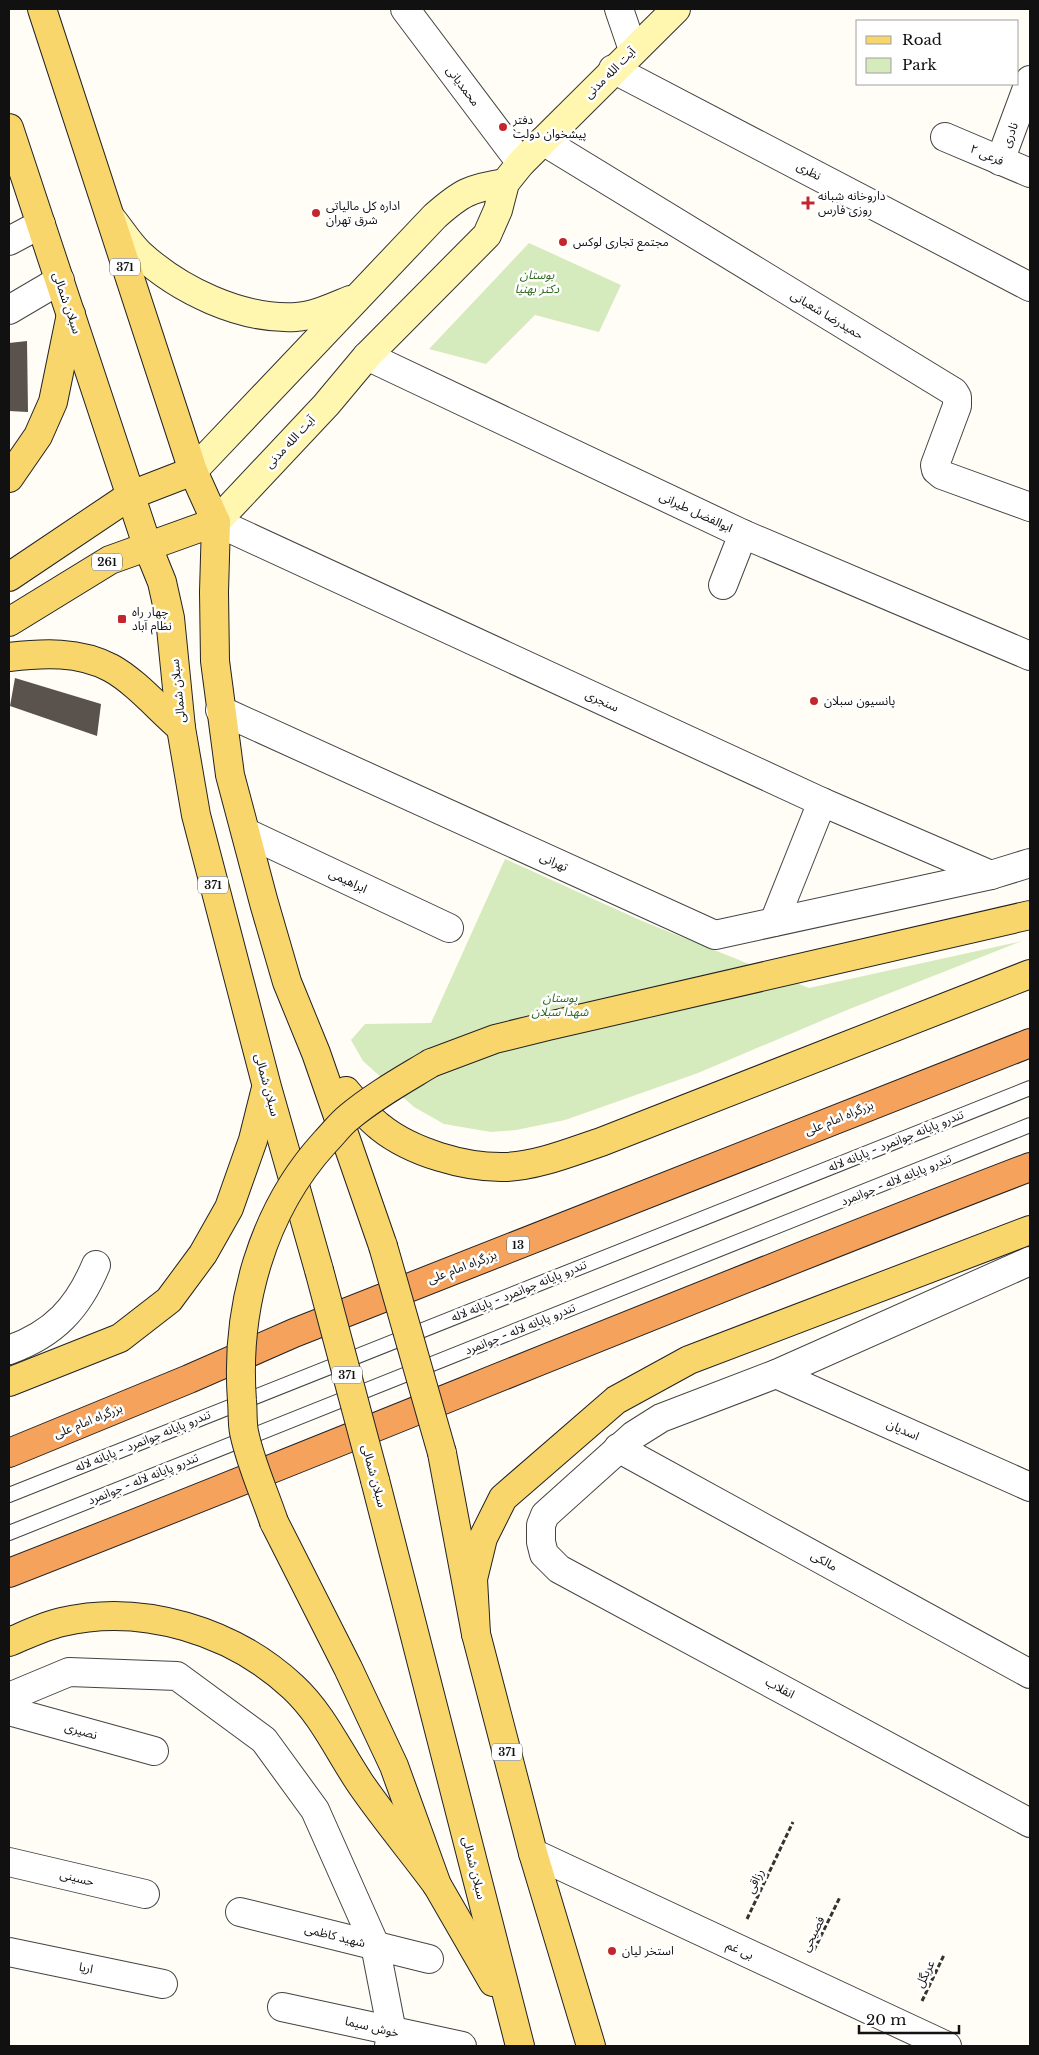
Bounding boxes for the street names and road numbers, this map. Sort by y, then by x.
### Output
street label: آیت الله مدنی [581,43,639,102]
street label: محمدیانی [443,63,483,109]
street label: نادری [998,120,1021,150]
street label: فرعی ۲ [968,141,1006,168]
street label: نظری [794,158,824,183]
road number: 371 [110,258,140,276]
street label: سبلان شمالی [50,270,85,336]
street label: حمیدرضا شعبانی [788,287,866,342]
street label: آیت الله مدنی [261,412,318,471]
street label: ابوالفضل طیرانی [657,488,735,535]
road number: 261 [92,554,122,570]
street label: سبلان شمالی [167,658,188,724]
street label: سنجری [583,686,621,715]
street label: تهرانی [538,849,571,874]
street label: ابراهیمی [327,865,370,896]
road number: 371 [198,876,228,894]
street label: سبلان شمالی [252,1052,283,1118]
street label: بزرگراه امام علی [802,1097,876,1140]
street label: تندرو پایانه جوانمرد - پایانه لاله [826,1106,967,1176]
street label: تندرو پایانه لاله - جوانمرد [838,1150,954,1210]
road number: 13 [507,1236,529,1254]
street label: بزرگراه امام علی [425,1246,499,1288]
street label: تندرو پایانه جوانمرد - پایانه لاله [449,1256,590,1326]
street label: تندرو پایانه لاله - جوانمرد [462,1299,578,1359]
road number: 371 [332,1366,362,1384]
street label: بزرگراه امام علی [51,1400,125,1443]
street label: تندرو پایانه جوانمرد - پایانه لاله [73,1406,214,1476]
street label: اسدیان [885,1416,922,1443]
street label: سبلان شمالی [359,1443,390,1509]
street label: تندرو پایانه لاله - جوانمرد [85,1449,201,1509]
street label: مالکی [808,1547,840,1574]
street label: انقلاب [763,1674,798,1702]
street label: نصیری [63,1719,99,1742]
road number: 371 [492,1744,522,1760]
street label: سبلان شمالی [459,1835,490,1901]
street label: حسینی [58,1866,96,1889]
street label: رزاقی [742,1866,767,1896]
street label: فصیحی [798,1914,828,1954]
street label: شهید کاظمی [303,1921,367,1950]
street label: بی غم [723,1937,756,1964]
street label: عربگل [912,1958,938,1990]
street label: اریا [78,1959,95,1976]
street label: خوش سیما [344,2013,401,2040]

